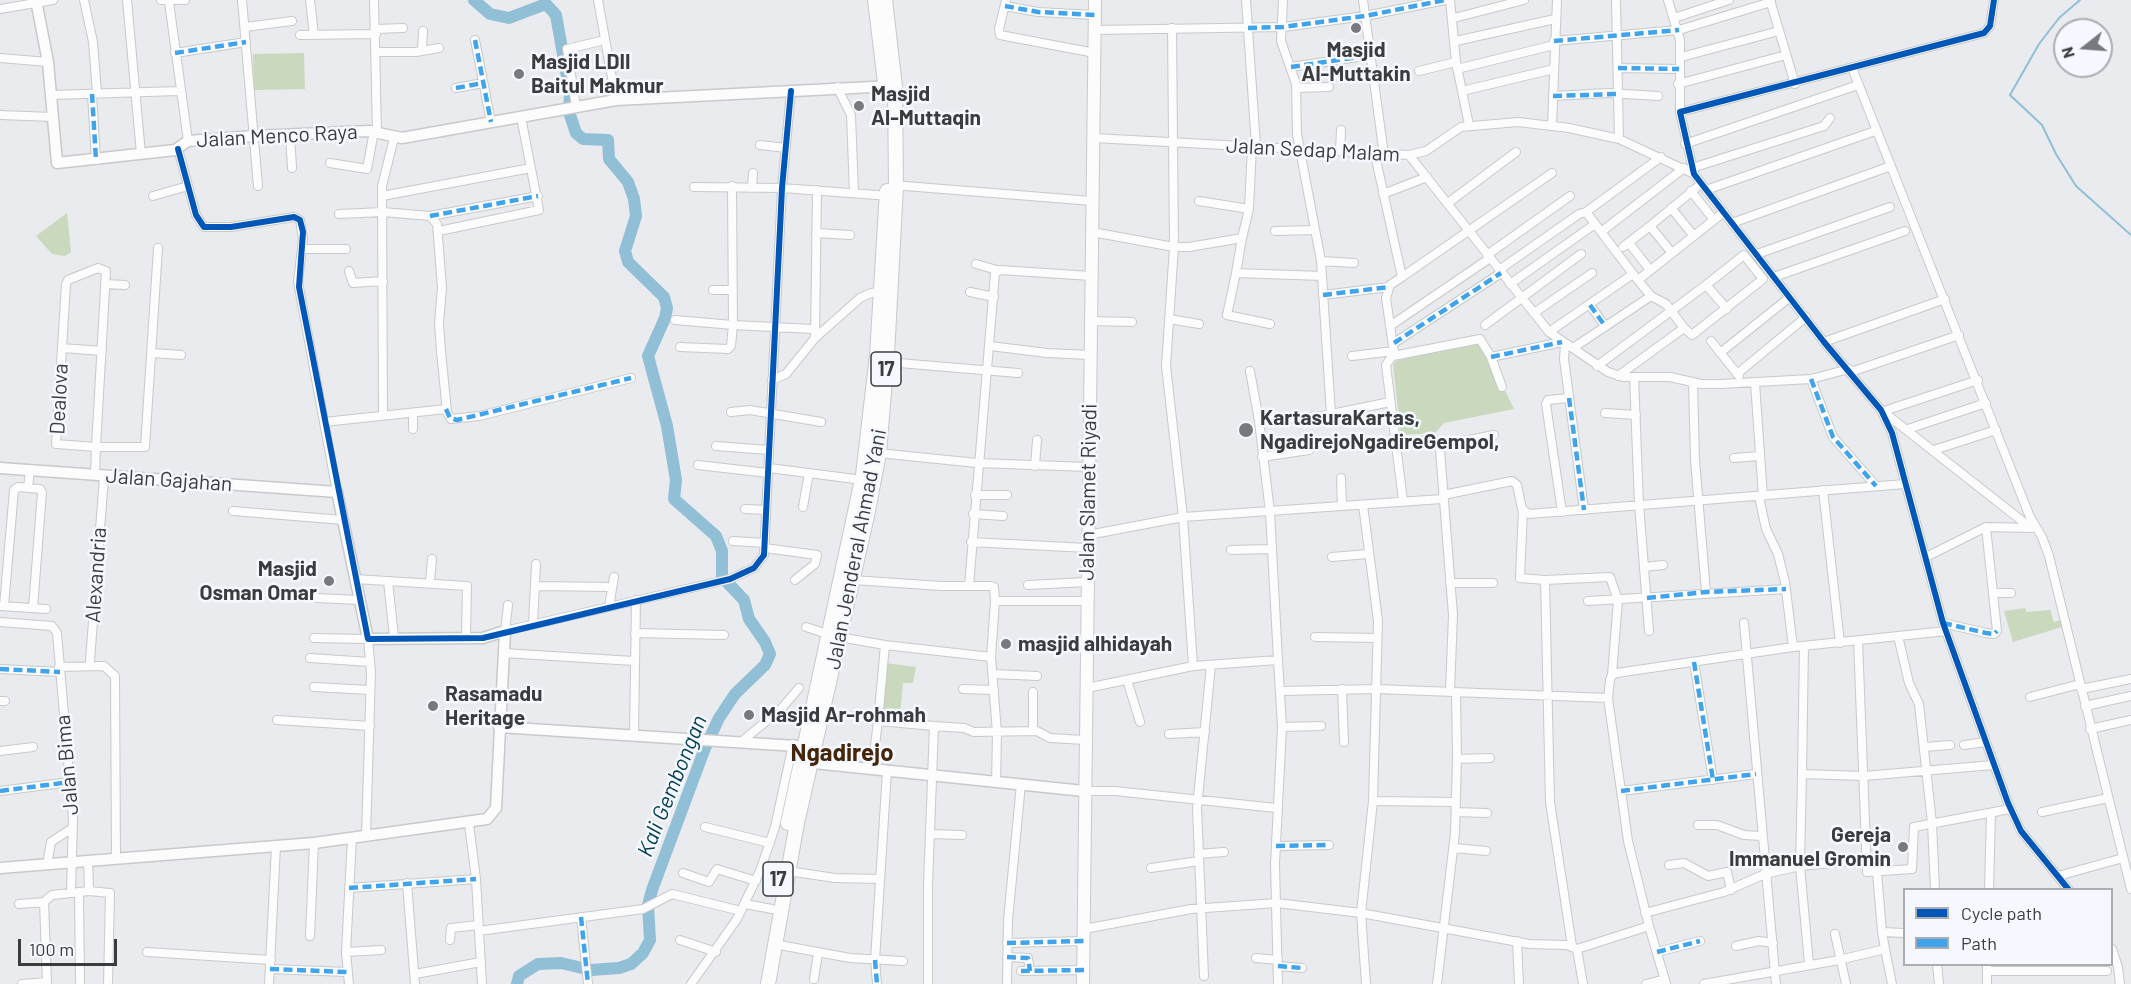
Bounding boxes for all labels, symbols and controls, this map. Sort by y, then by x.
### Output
north arrow [2053,18,2113,78]
marker: Masjid Al-Muttakin [1349,21,1363,35]
place label: Masjid Al-Muttakin [1301,37,1411,87]
text: N [2057,45,2078,61]
place label: Masjid LDII Baitul Makmur [531,49,663,99]
marker: Masjid LDII Baitul Makmur [512,67,526,81]
place label: Masjid Al-Muttaqin [871,81,981,131]
marker: Masjid Al-Muttaqin [852,99,866,113]
street label: Jalan Menco Raya [196,119,358,153]
street label: Jalan Sedap Malam [1225,133,1401,167]
road number: 17 [871,352,901,386]
street label: Dealova [45,363,73,435]
street label: Jalan Slamet Riyadi [1074,403,1102,581]
place label: KartasuraKartas, NgadirejoNgadireGempol, [1260,405,1500,455]
marker: KartasuraKartas, NgadirejoNgadireGempol, [1237,421,1255,439]
street label: Jalan Jenderal Ahmad Yani [820,427,892,671]
street label: Jalan Gajahan [105,463,233,497]
street label: Alexandria [80,526,112,624]
place label: Masjid Osman Omar [199,556,317,606]
marker: Masjid Osman Omar [322,574,336,588]
place label: masjid alhidayah [1018,631,1172,657]
marker: masjid alhidayah [999,637,1013,651]
place label: Rasamadu Heritage [445,681,543,731]
marker: Rasamadu Heritage [426,699,440,713]
place label: Masjid Ar-rohmah [761,702,926,728]
marker: Masjid Ar-rohmah [742,708,756,722]
water label: Kali Gembongan [632,711,712,861]
street label: Jalan Bima [50,714,84,816]
district label: Ngadirejo [790,739,894,767]
place label: Gereja Immanuel Gromin [1729,822,1891,872]
marker: Gereja Immanuel Gromin [1896,840,1910,854]
road number: 17 [763,862,793,896]
legend [1903,888,2113,966]
text: Cycle path [1961,902,2042,924]
scale bar [21,927,120,965]
text: Path [1961,932,1997,954]
text: 100 m [29,938,74,960]

